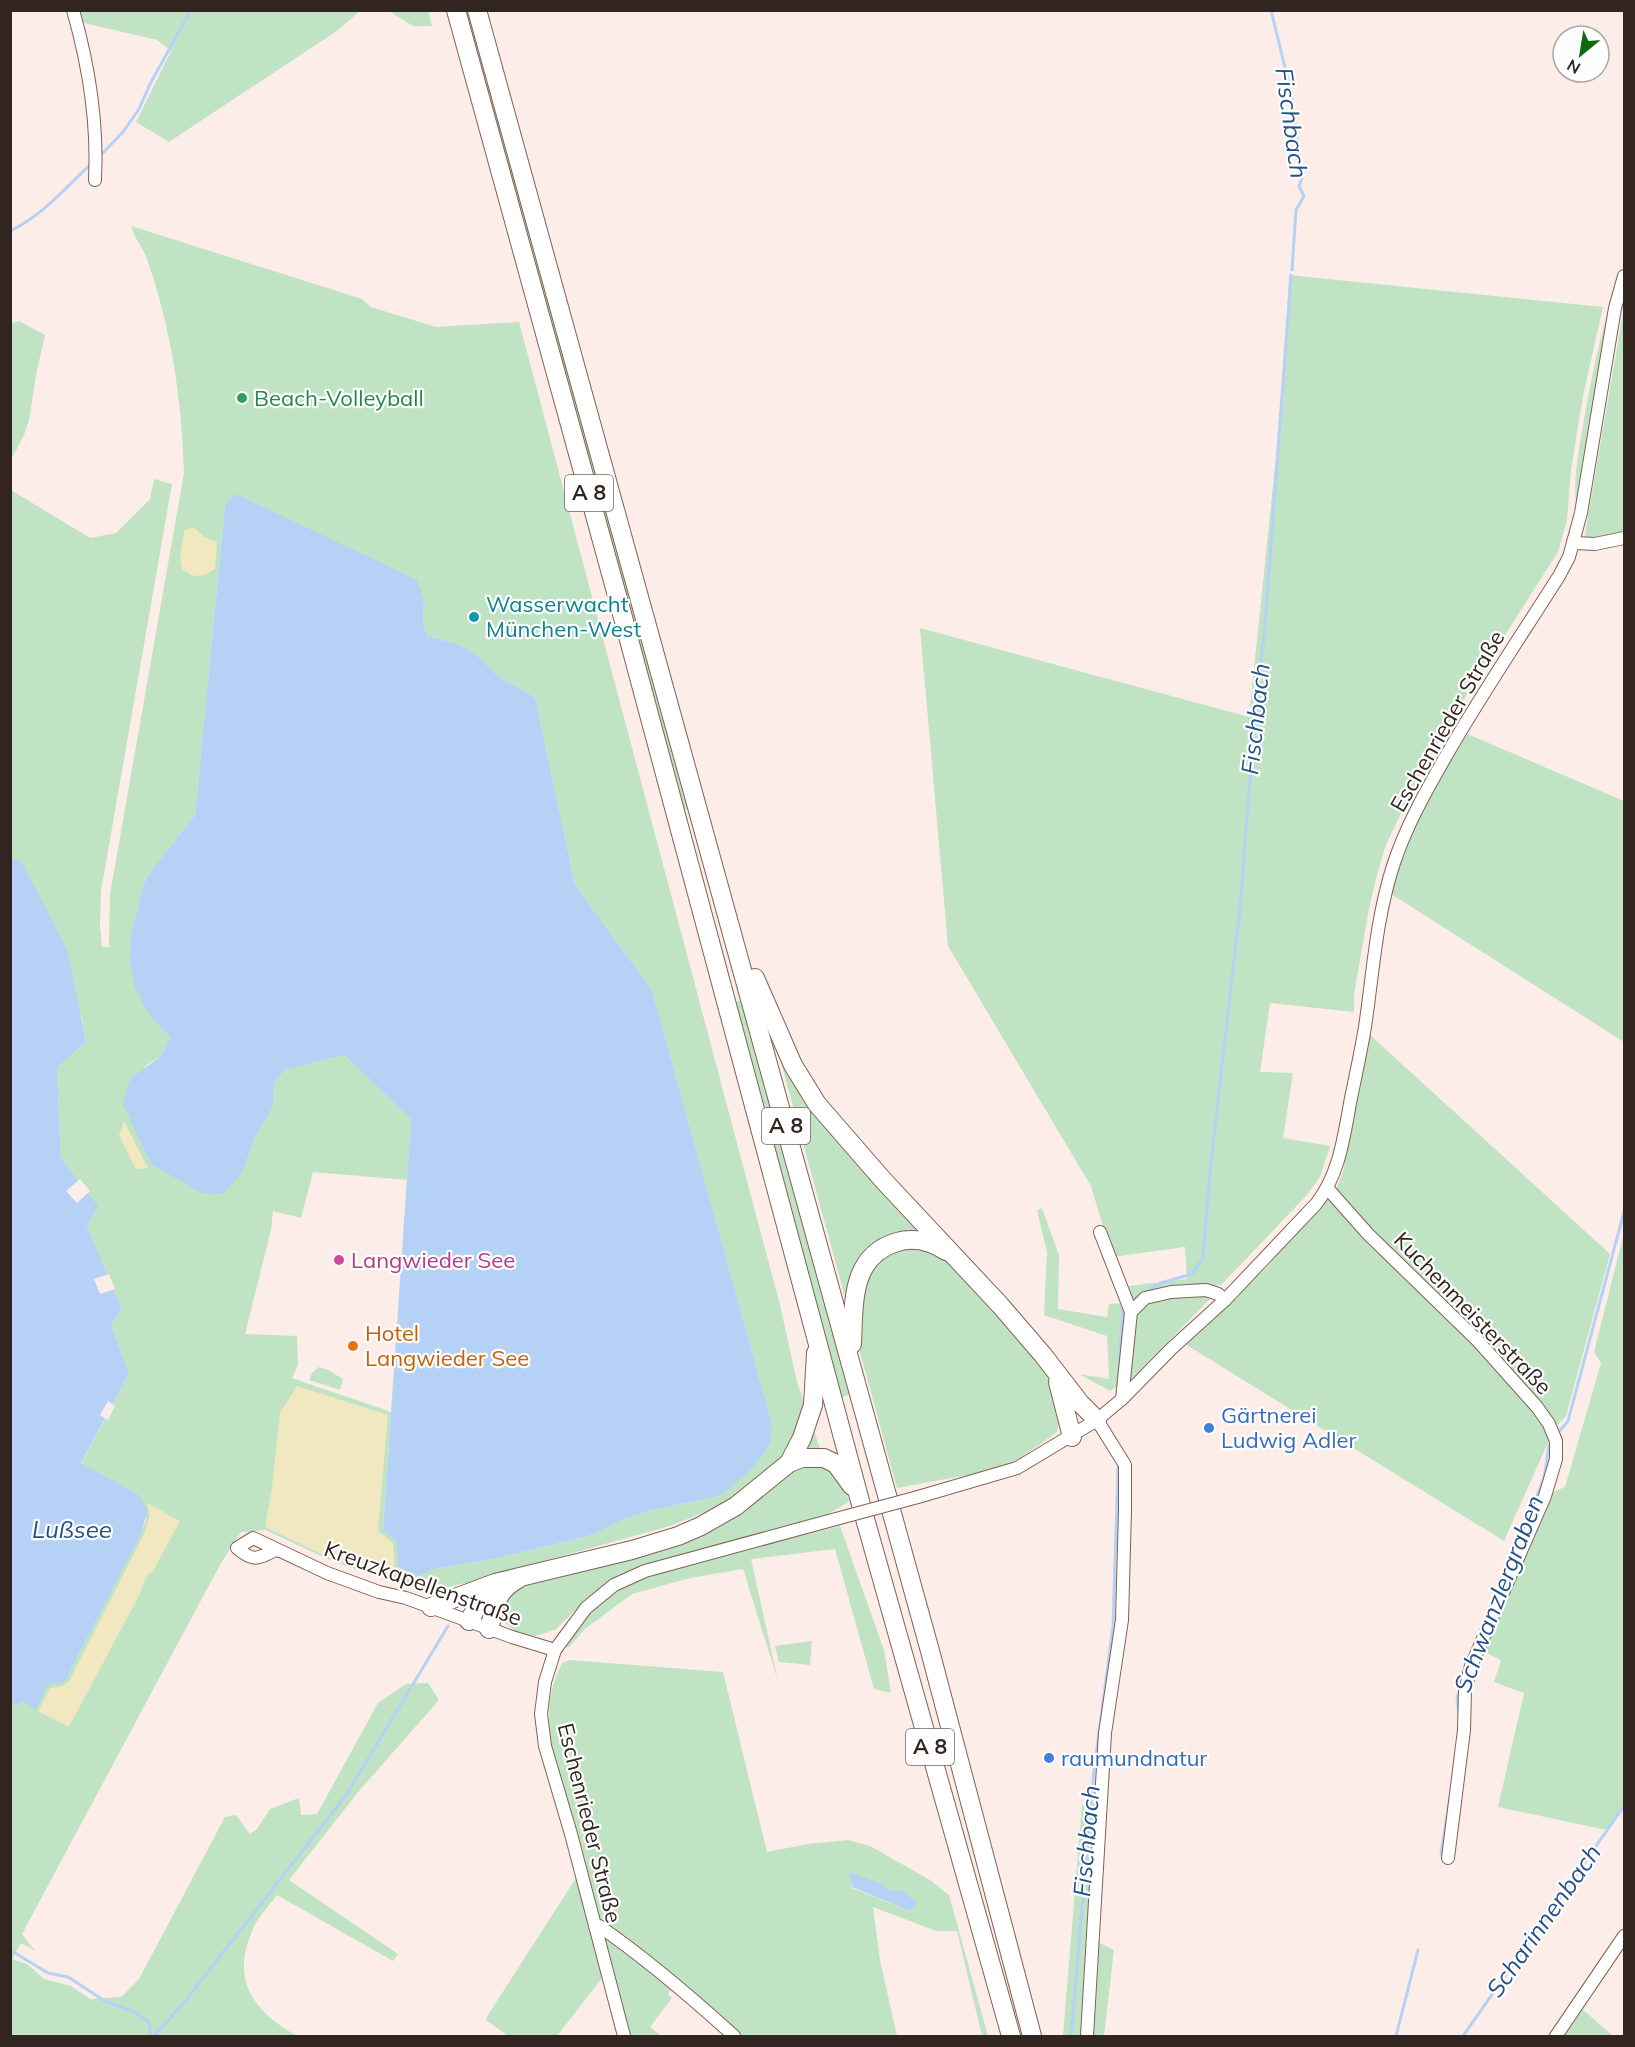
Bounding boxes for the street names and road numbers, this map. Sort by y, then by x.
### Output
road number: A 8 [565,475,613,511]
street label: Eschenrieder Straße [1384,625,1510,817]
road number: A 8 [762,1108,810,1144]
street label: Kuchenmeisterstraße [1388,1226,1558,1400]
street label: Kreuzkapellenstraße [320,1534,526,1632]
street label: Eschenrieder Straße [552,1720,628,1926]
road number: A 8 [906,1729,954,1765]

